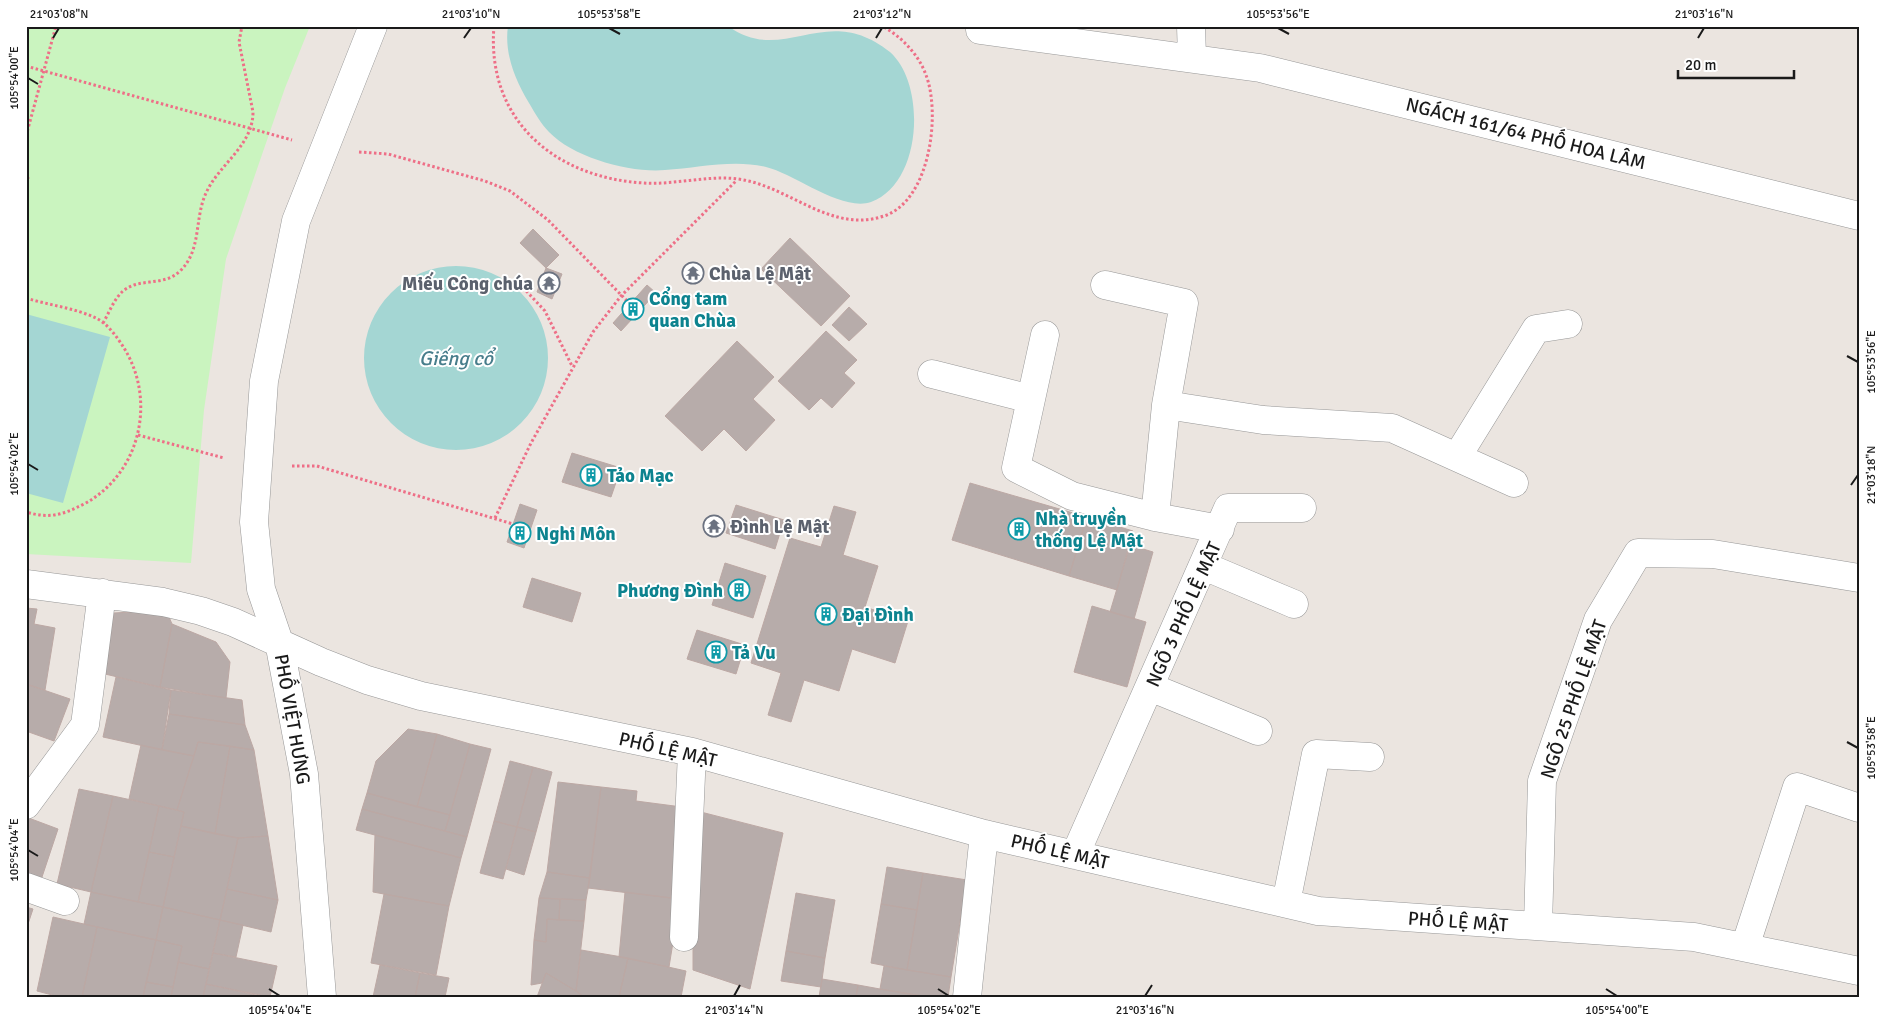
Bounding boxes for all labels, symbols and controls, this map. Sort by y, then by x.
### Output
text: 21°03'08"N [30,7,88,22]
text: 21°03'10"N [442,7,500,22]
text: 105°53'58"E [577,7,641,22]
text: 21°03'12"N [853,7,911,22]
text: 105°53'56"E [1246,7,1310,22]
text: 21°03'16"N [1675,7,1733,22]
text: 105°54'00"E [7,46,22,110]
scale bar [1678,48,1794,80]
text: 20 m [1685,56,1716,74]
street label: NGÁCH 161/64 PHỐ HOA LÂM [1403,90,1649,175]
temple icon: Chùa Lệ Mật [681,261,705,285]
place label: Chùa Lệ Mật [709,262,811,286]
place label: Miếu Công chúa [402,271,533,296]
temple icon: Miếu Công chúa [537,271,561,295]
place label: Cổng tam quan Chùa [649,286,736,333]
building icon: Cổng tam quan Chùa [621,297,645,321]
text: 105°53'56"E [1864,330,1879,394]
water label: Giếng cổ [419,346,497,371]
text: 105°54'02"E [7,432,22,496]
text: 21°03'18"N [1864,446,1879,504]
building icon: Tảo Mạc [579,463,603,487]
place label: Tảo Mạc [607,464,674,488]
place label: Nhà truyền thống Lệ Mật [1034,506,1143,553]
temple icon: Đình Lệ Mật [702,514,726,538]
place label: Đình Lệ Mật [730,515,829,539]
building icon: Nhà truyền thống Lệ Mật [1007,517,1031,541]
building icon: Nghi Môn [508,521,532,545]
place label: Nghi Môn [536,522,616,546]
street label: NGÕ 3 PHỐ LỆ MẬT [1138,536,1227,691]
building icon: Phương Đình [727,578,751,602]
place label: Phương Đình [617,579,723,603]
building icon: Đại Đình [814,602,838,626]
place label: Đại Đình [842,603,914,627]
street label: NGÕ 25 PHỐ LỆ MẬT [1533,615,1613,782]
building icon: Tả Vu [704,640,728,664]
place label: Tả Vu [732,641,776,665]
street label: PHỐ VIỆT HƯNG [269,652,318,786]
text: 105°53'58"E [1864,716,1879,780]
street label: PHỐ LỆ MẬT [616,724,721,773]
text: 105°54'04"E [7,818,22,882]
street label: PHỐ LỆ MẬT [1008,826,1113,875]
street label: PHỐ LỆ MẬT [1407,904,1510,938]
text: 105°54'04"E [248,1003,312,1018]
text: 21°03'14"N [705,1003,763,1018]
text: 105°54'02"E [917,1003,981,1018]
text: 21°03'16"N [1116,1003,1174,1018]
text: 105°54'00"E [1585,1003,1649,1018]

